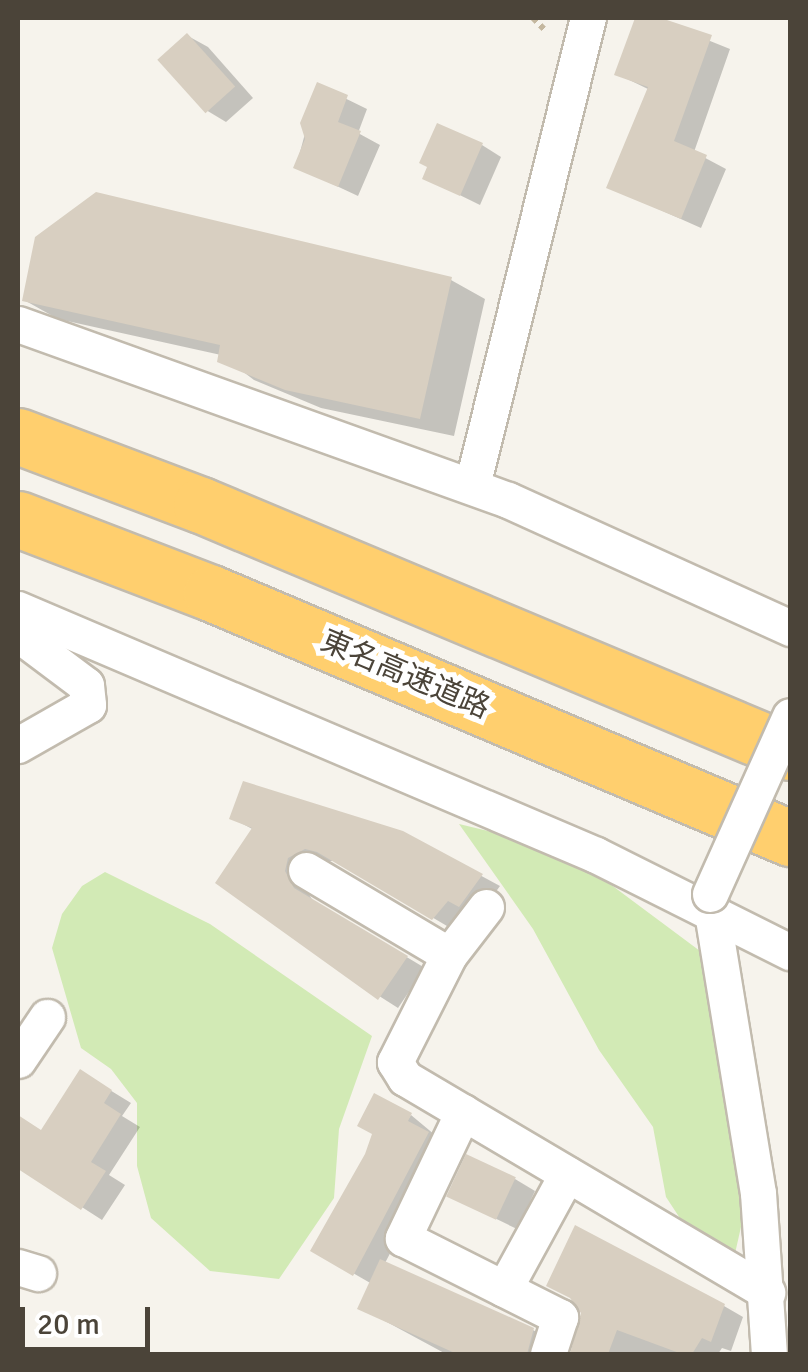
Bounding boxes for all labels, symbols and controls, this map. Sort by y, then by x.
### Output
street label: 東名高速道路 [315,623,495,727]
scale bar [25,1287,155,1349]
text: 20 m [37,1306,100,1343]

